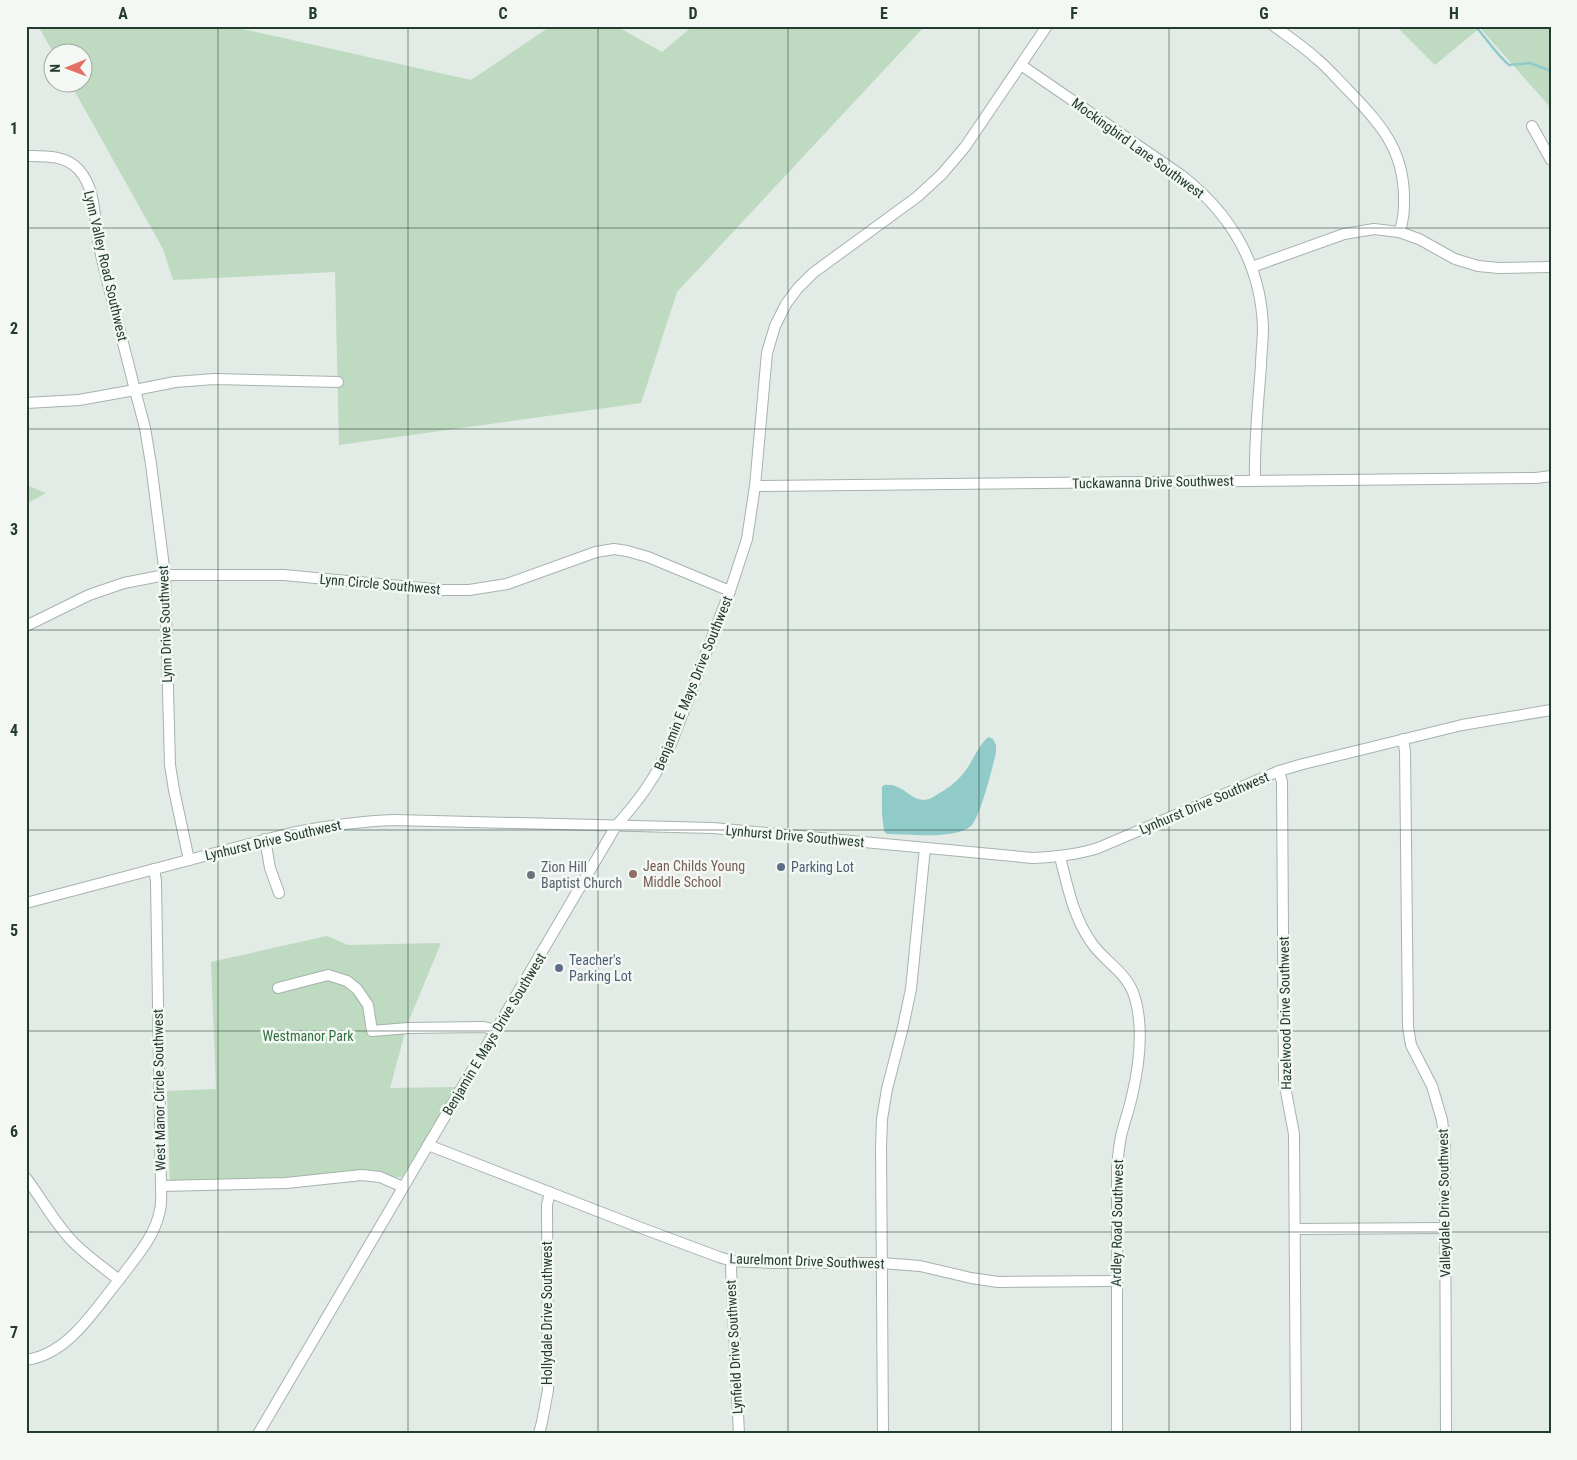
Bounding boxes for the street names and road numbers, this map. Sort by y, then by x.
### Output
street label: Mockingbird Lane Southwest [1069,95,1207,201]
street label: Lynn Valley Road Southwest [81,189,131,343]
street label: Tuckawanna Drive Southwest [1072,473,1234,491]
street label: Lynn Drive Southwest [155,565,175,683]
street label: Lynn Circle Southwest [319,571,441,597]
street label: Benjamin E Mays Drive Southwest [651,593,735,773]
street label: Lynhurst Drive Southwest [1137,768,1271,838]
street label: Lynhurst Drive Southwest [203,817,343,863]
street label: Lynhurst Drive Southwest [725,822,865,850]
street label: Hazelwood Drive Southwest [1276,936,1294,1090]
street label: Benjamin E Mays Drive Southwest [439,950,549,1118]
street label: West Manor Circle Southwest [150,1009,168,1171]
street label: Valleydale Drive Southwest [1435,1128,1453,1278]
street label: Ardley Road Southwest [1108,1159,1126,1287]
street label: Hollydale Drive Southwest [539,1241,555,1385]
street label: Laurelmont Drive Southwest [729,1250,885,1272]
street label: Lynfield Drive Southwest [722,1279,746,1415]

